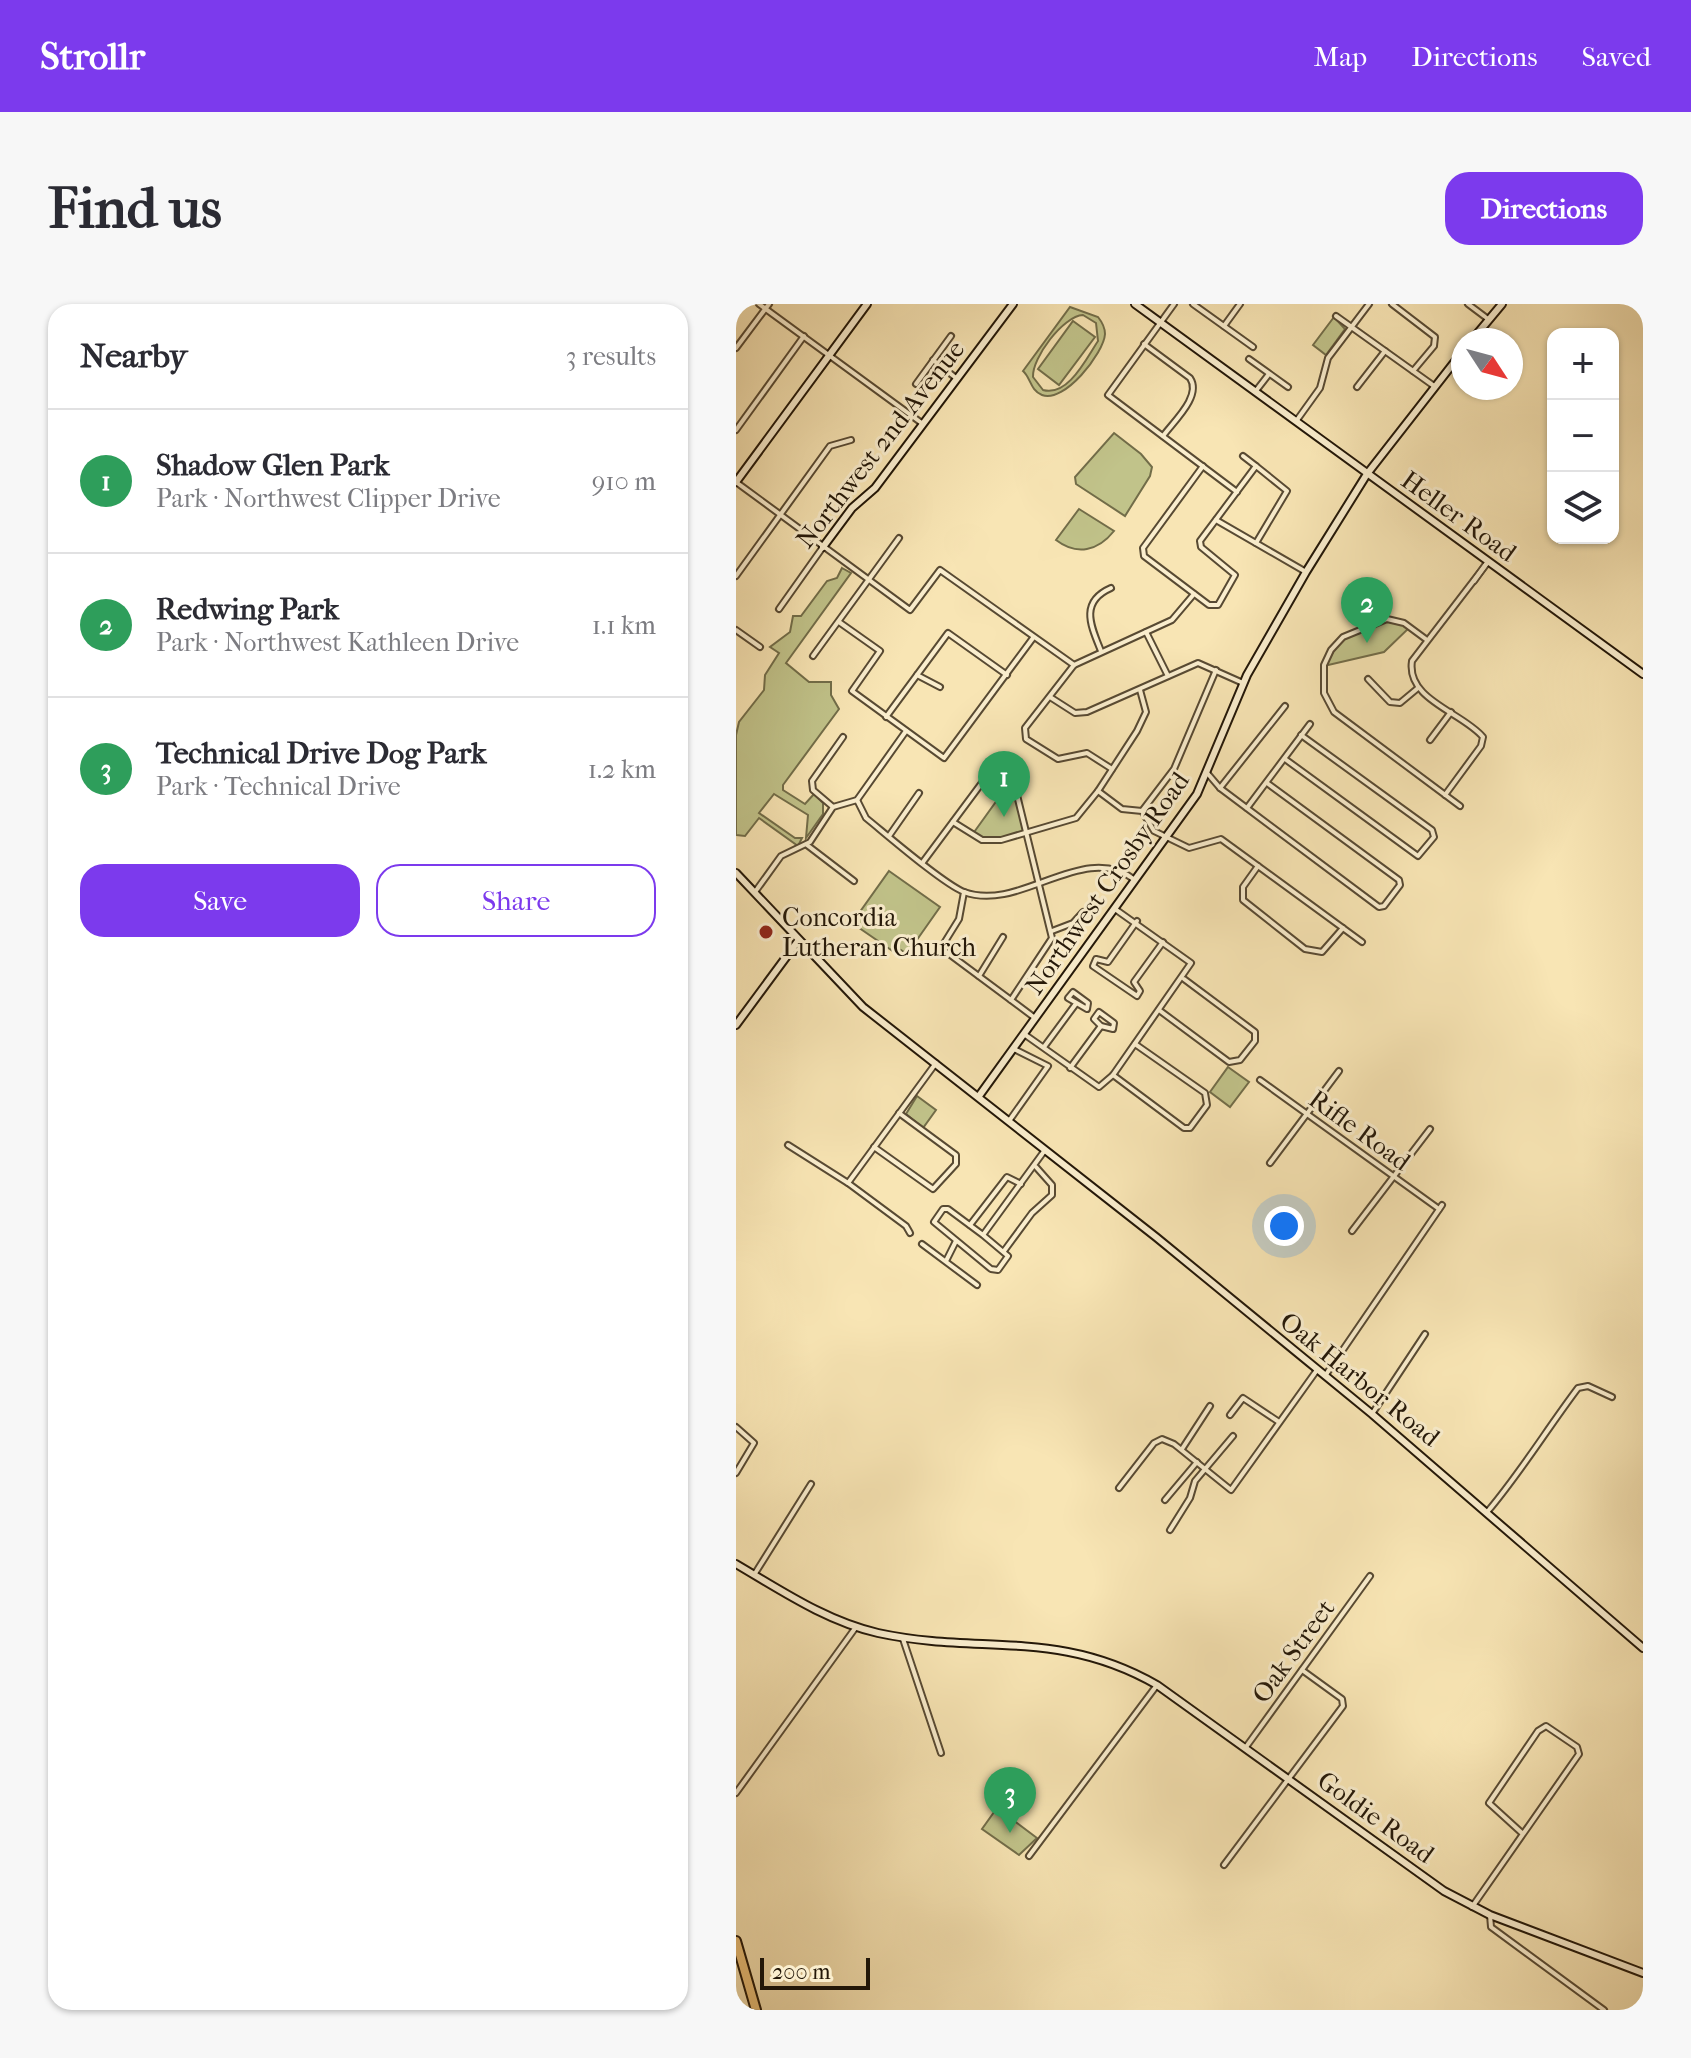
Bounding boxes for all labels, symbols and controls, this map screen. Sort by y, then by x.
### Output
text: Strollr [40,34,145,79]
text: Map [1314,40,1367,73]
text: Directions [1411,40,1538,73]
text: Saved [1582,40,1651,73]
button: Directions [1445,172,1643,245]
text: Find us [48,176,222,241]
north arrow [1451,328,1523,400]
map controls [1547,328,1619,544]
button: + [1547,328,1619,400]
street label: Northwest 2nd Avenue [790,334,971,554]
text: Nearby [80,336,187,376]
text: 3 results [566,341,656,372]
button: − [1547,400,1619,472]
text: Shadow Glen Park [156,448,390,483]
street label: Heller Road [1395,464,1523,569]
text: 1 [101,466,111,497]
text: 910 m [592,466,656,497]
button: layers [1547,472,1619,544]
text: Park · Northwest Clipper Drive [156,483,501,514]
pin: 2 [1341,577,1393,643]
text: Redwing Park [156,592,339,627]
text: 2 [99,610,113,641]
text: 1.1 km [592,610,656,641]
text: Park · Northwest Kathleen Drive [156,627,519,658]
text: Technical Drive Dog Park [156,736,486,771]
pin: 1 [978,751,1030,817]
text: 3 [101,754,111,785]
text: 1.2 km [588,754,656,785]
street label: Northwest Crosby Road [1019,765,1196,1000]
text: Park · Technical Drive [156,771,401,802]
button: Save [80,864,360,937]
button: Share [376,864,656,937]
place label: Concordia Lutheran Church [782,902,976,963]
marker: Concordia Lutheran Church [757,923,775,941]
street label: Rifle Road [1303,1083,1417,1178]
your location [1264,1206,1304,1246]
street label: Oak Harbor Road [1274,1306,1446,1454]
street label: Oak Street [1246,1593,1342,1709]
street label: Goldie Road [1311,1765,1441,1871]
pin: 3 [984,1767,1036,1833]
scale bar [760,1954,870,1990]
text: 200 m [772,1959,831,1985]

